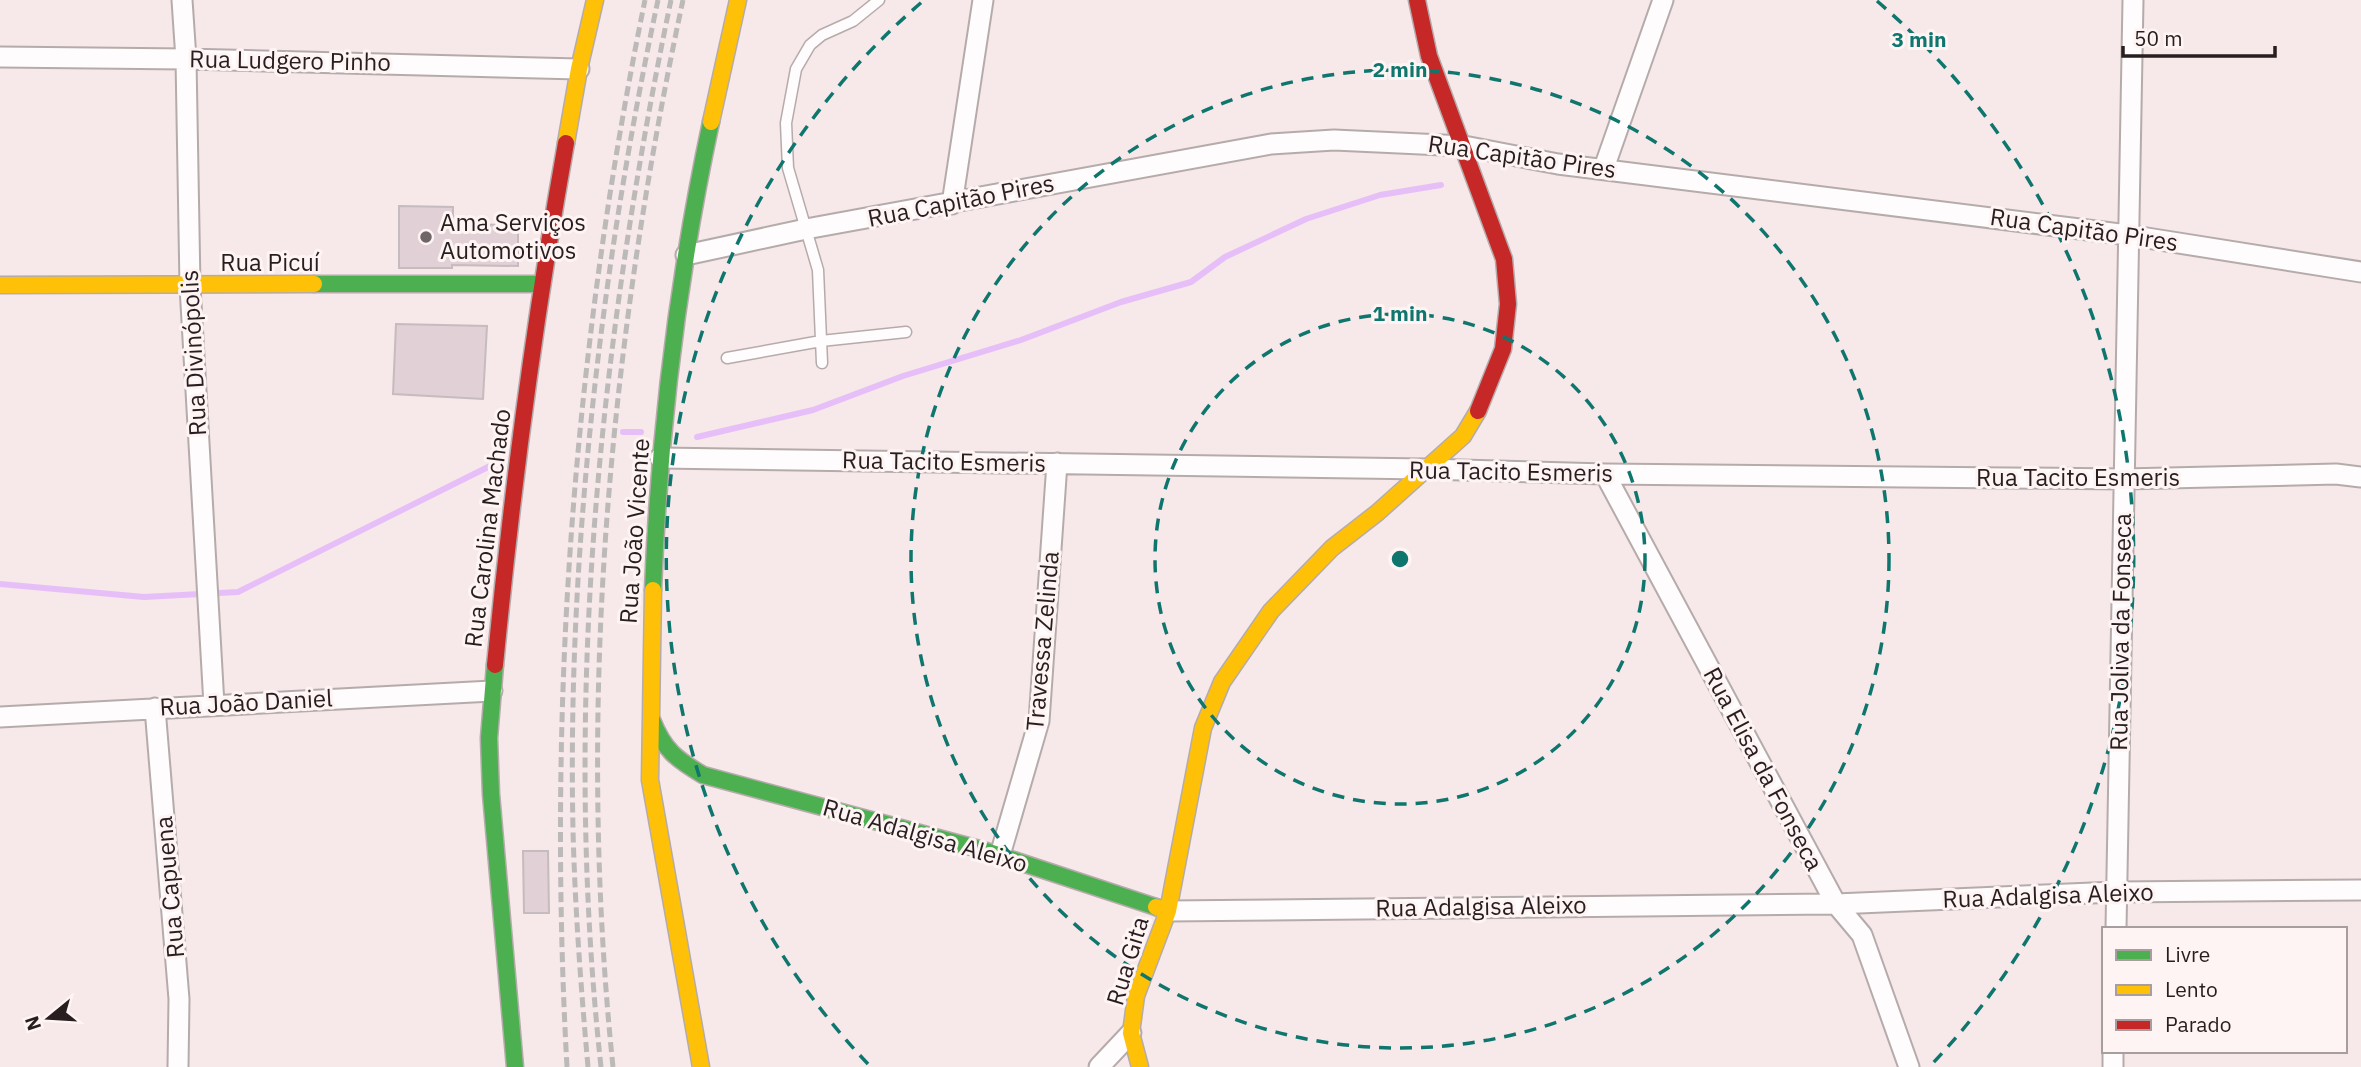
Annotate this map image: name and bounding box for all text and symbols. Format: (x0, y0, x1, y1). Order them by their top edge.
scale bar (2123, 14, 2275, 58)
text: 50 m (2134, 24, 2183, 52)
text: 3 min (1892, 25, 1946, 53)
street label: Rua Ludgero Pinho (189, 42, 391, 78)
text: 2 min (1373, 55, 1427, 83)
street label: Rua Capitão Pires (1426, 127, 1618, 185)
street label: Rua Capitão Pires (865, 166, 1057, 234)
street label: Rua Capitão Pires (1988, 200, 2180, 258)
place label: Ama Serviços Automotivos (440, 206, 586, 266)
marker: Ama Serviços Automotivos (418, 229, 434, 245)
street label: Rua Picuí (220, 246, 320, 278)
street label: Rua Divinópolis (173, 269, 213, 437)
text: 1 min (1373, 299, 1427, 327)
street label: Rua Carolina Machado (456, 407, 518, 649)
street label: Rua João Vicente (612, 437, 656, 625)
street label: Rua Tacito Esmeris (842, 443, 1046, 479)
street label: Rua Tacito Esmeris (1409, 453, 1613, 489)
street label: Rua Tacito Esmeris (1976, 461, 2180, 493)
street label: Rua Joliva da Fonseca (2102, 513, 2138, 751)
centre of rings (1388, 547, 1412, 571)
street label: Travessa Zelinda (1018, 550, 1066, 732)
street label: Rua Elisa da Fonseca (1697, 661, 1831, 876)
street label: Rua João Daniel (159, 681, 333, 723)
street label: Rua Adalgisa Aleixo (819, 791, 1031, 880)
street label: Rua Capuena (147, 815, 191, 959)
street label: Rua Adalgisa Aleixo (1942, 875, 2154, 915)
street label: Rua Adalgisa Aleixo (1375, 888, 1587, 924)
street label: Rua Gita (1098, 912, 1156, 1009)
legend (2102, 927, 2347, 1053)
text: Livre (2165, 940, 2210, 968)
text: Lento (2165, 975, 2218, 1003)
north arrow (14, 983, 84, 1053)
text: Parado (2165, 1010, 2232, 1038)
text: N (19, 1013, 46, 1034)

